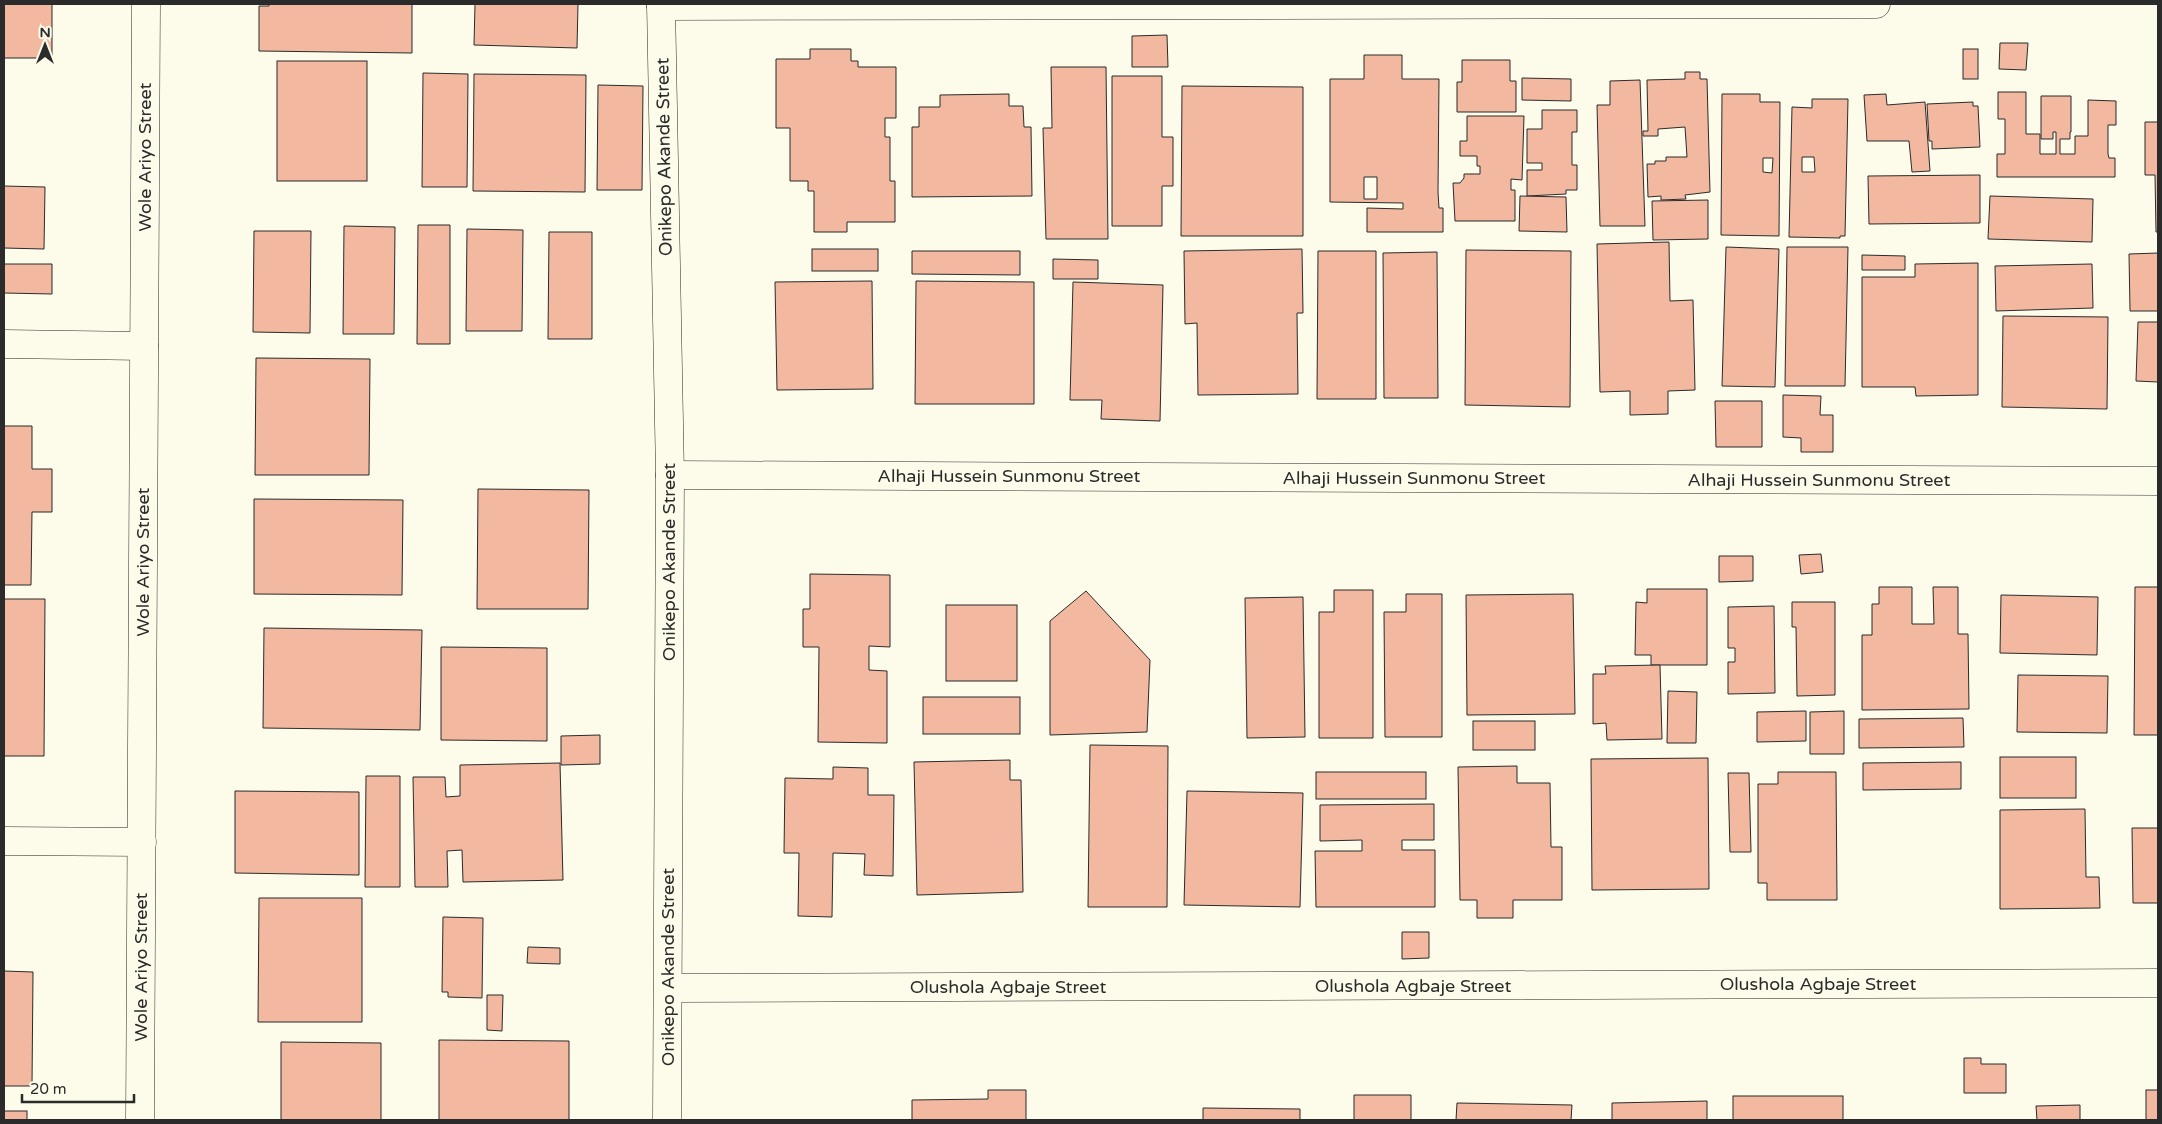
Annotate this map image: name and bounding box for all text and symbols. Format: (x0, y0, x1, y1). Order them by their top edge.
north arrow (20, 20, 70, 70)
text: N (39, 24, 51, 41)
street label: Onikepo Akande Street (651, 57, 677, 256)
street label: Wole Ariyo Street (134, 82, 156, 232)
street label: Onikepo Akande Street (658, 463, 680, 661)
street label: Alhaji Hussein Sunmonu Street (878, 465, 1141, 487)
street label: Alhaji Hussein Sunmonu Street (1283, 467, 1546, 489)
street label: Alhaji Hussein Sunmonu Street (1688, 469, 1951, 491)
street label: Wole Ariyo Street (132, 487, 154, 637)
street label: Onikepo Akande Street (657, 868, 679, 1066)
street label: Wole Ariyo Street (130, 892, 152, 1042)
street label: Olushola Agbaje Street (1720, 973, 1916, 995)
street label: Olushola Agbaje Street (1315, 975, 1511, 997)
street label: Olushola Agbaje Street (910, 976, 1106, 998)
scale bar (22, 1072, 135, 1104)
text: 20 m (30, 1080, 67, 1098)

